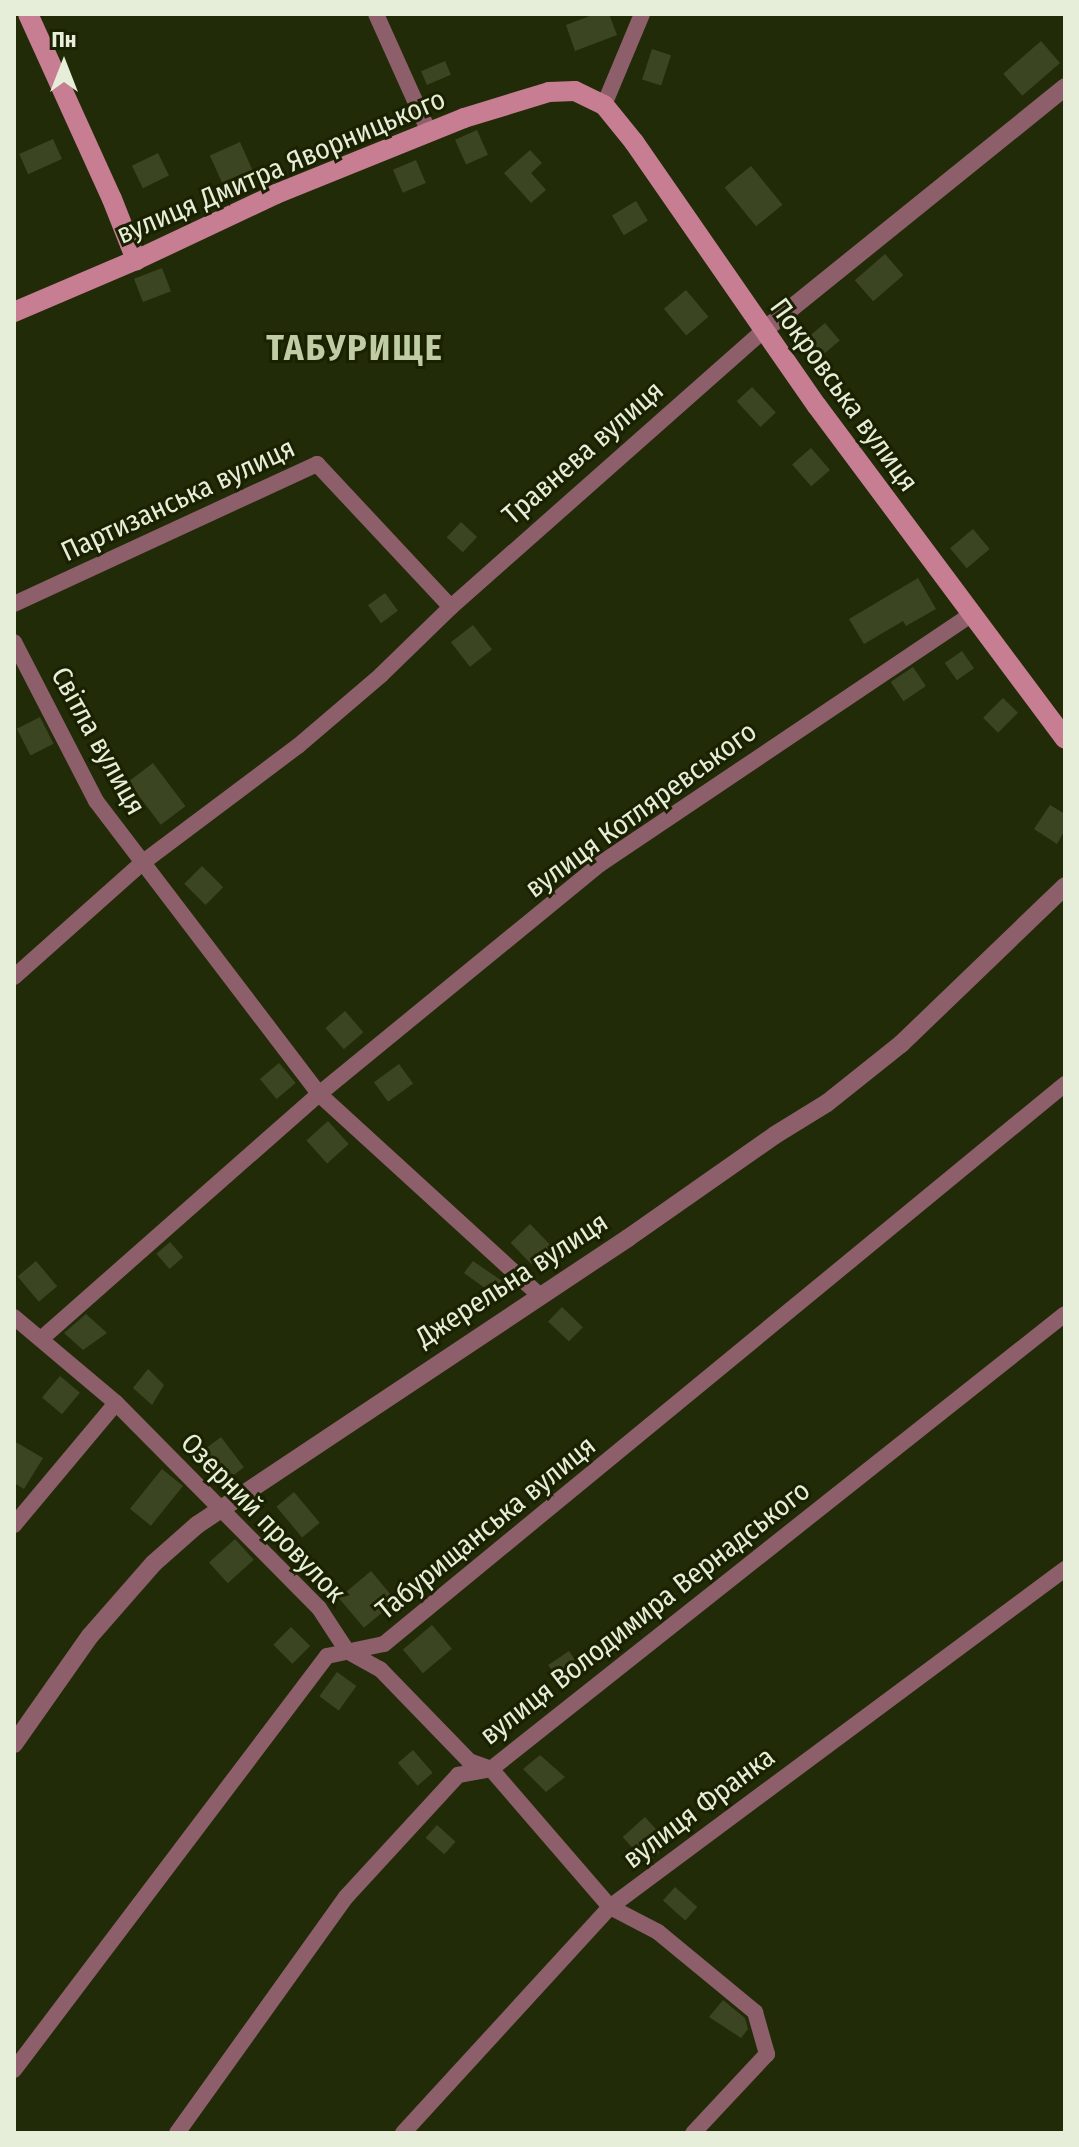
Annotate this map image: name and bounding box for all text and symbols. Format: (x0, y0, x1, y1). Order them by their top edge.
north arrow (24, 24, 104, 104)
text: Пн (52, 26, 76, 53)
street label: вулиця Дмитра Яворницького (112, 82, 450, 252)
street label: Покровська вулиця (763, 292, 925, 498)
district label: ТАБУРИЩЕ (266, 327, 444, 371)
street label: Травнева вулиця (496, 374, 670, 532)
street label: Партизанська вулиця (56, 431, 300, 569)
street label: Світла вулиця (44, 661, 152, 821)
street label: вулиця Котляревського (519, 715, 763, 905)
street label: Джерельна вулиця (410, 1205, 614, 1355)
street label: Озерний провулок (174, 1426, 352, 1610)
street label: Табурищанська вулиця (369, 1429, 603, 1627)
street label: вулиця Володимира Вернадського (473, 1474, 817, 1752)
street label: вулиця Франка (617, 1740, 781, 1876)

